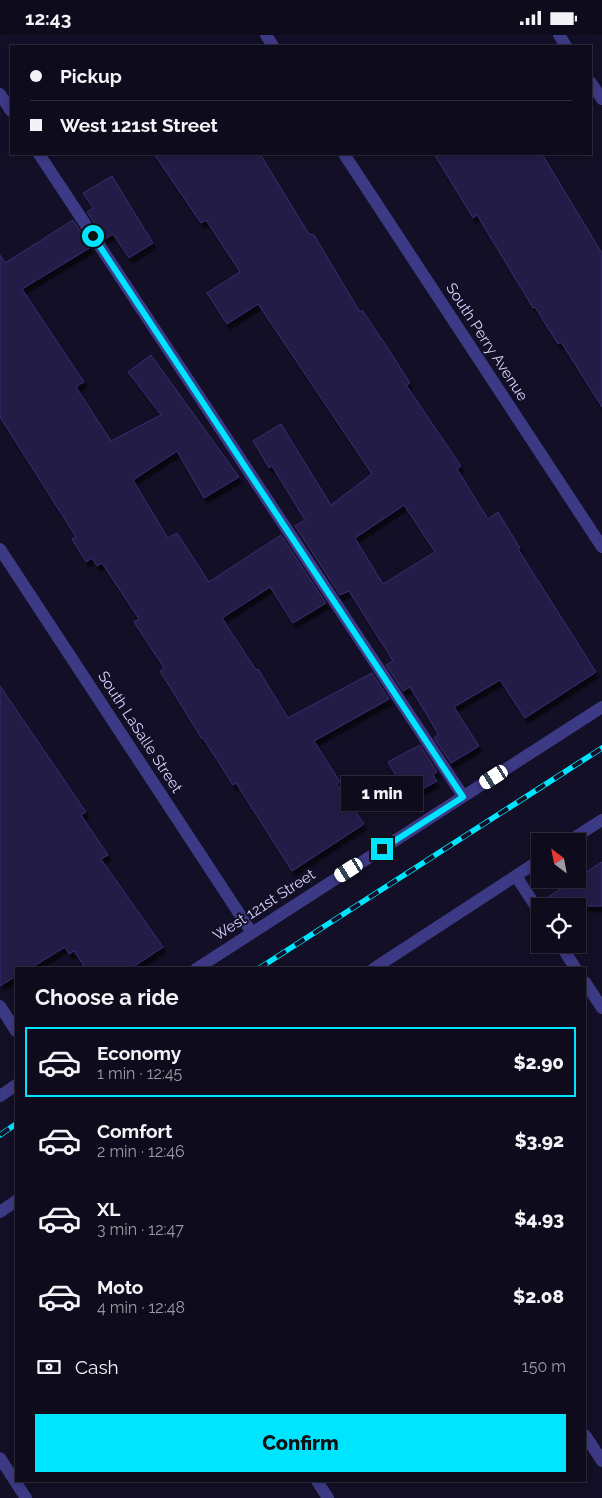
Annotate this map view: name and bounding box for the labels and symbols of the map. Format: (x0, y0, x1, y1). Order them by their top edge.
route start (82, 225, 104, 247)
street label: South Perry Avenue (442, 280, 532, 404)
street label: South LaSalle Street (94, 668, 186, 796)
car (477, 763, 510, 791)
callout: 1 min (341, 777, 423, 811)
north arrow (531, 833, 586, 887)
route end (371, 838, 393, 860)
car (332, 856, 365, 884)
street label: West 121st Street (210, 865, 318, 945)

